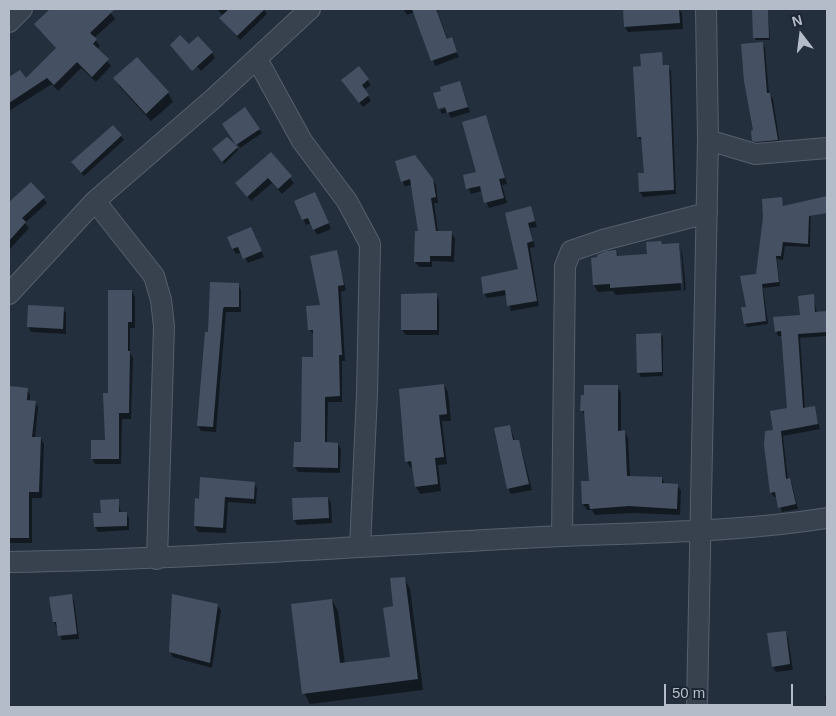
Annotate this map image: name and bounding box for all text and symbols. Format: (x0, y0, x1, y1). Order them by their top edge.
north arrow (776, 10, 826, 60)
text: N (790, 11, 804, 30)
scale bar (666, 674, 795, 706)
text: 50 m (672, 684, 705, 701)

